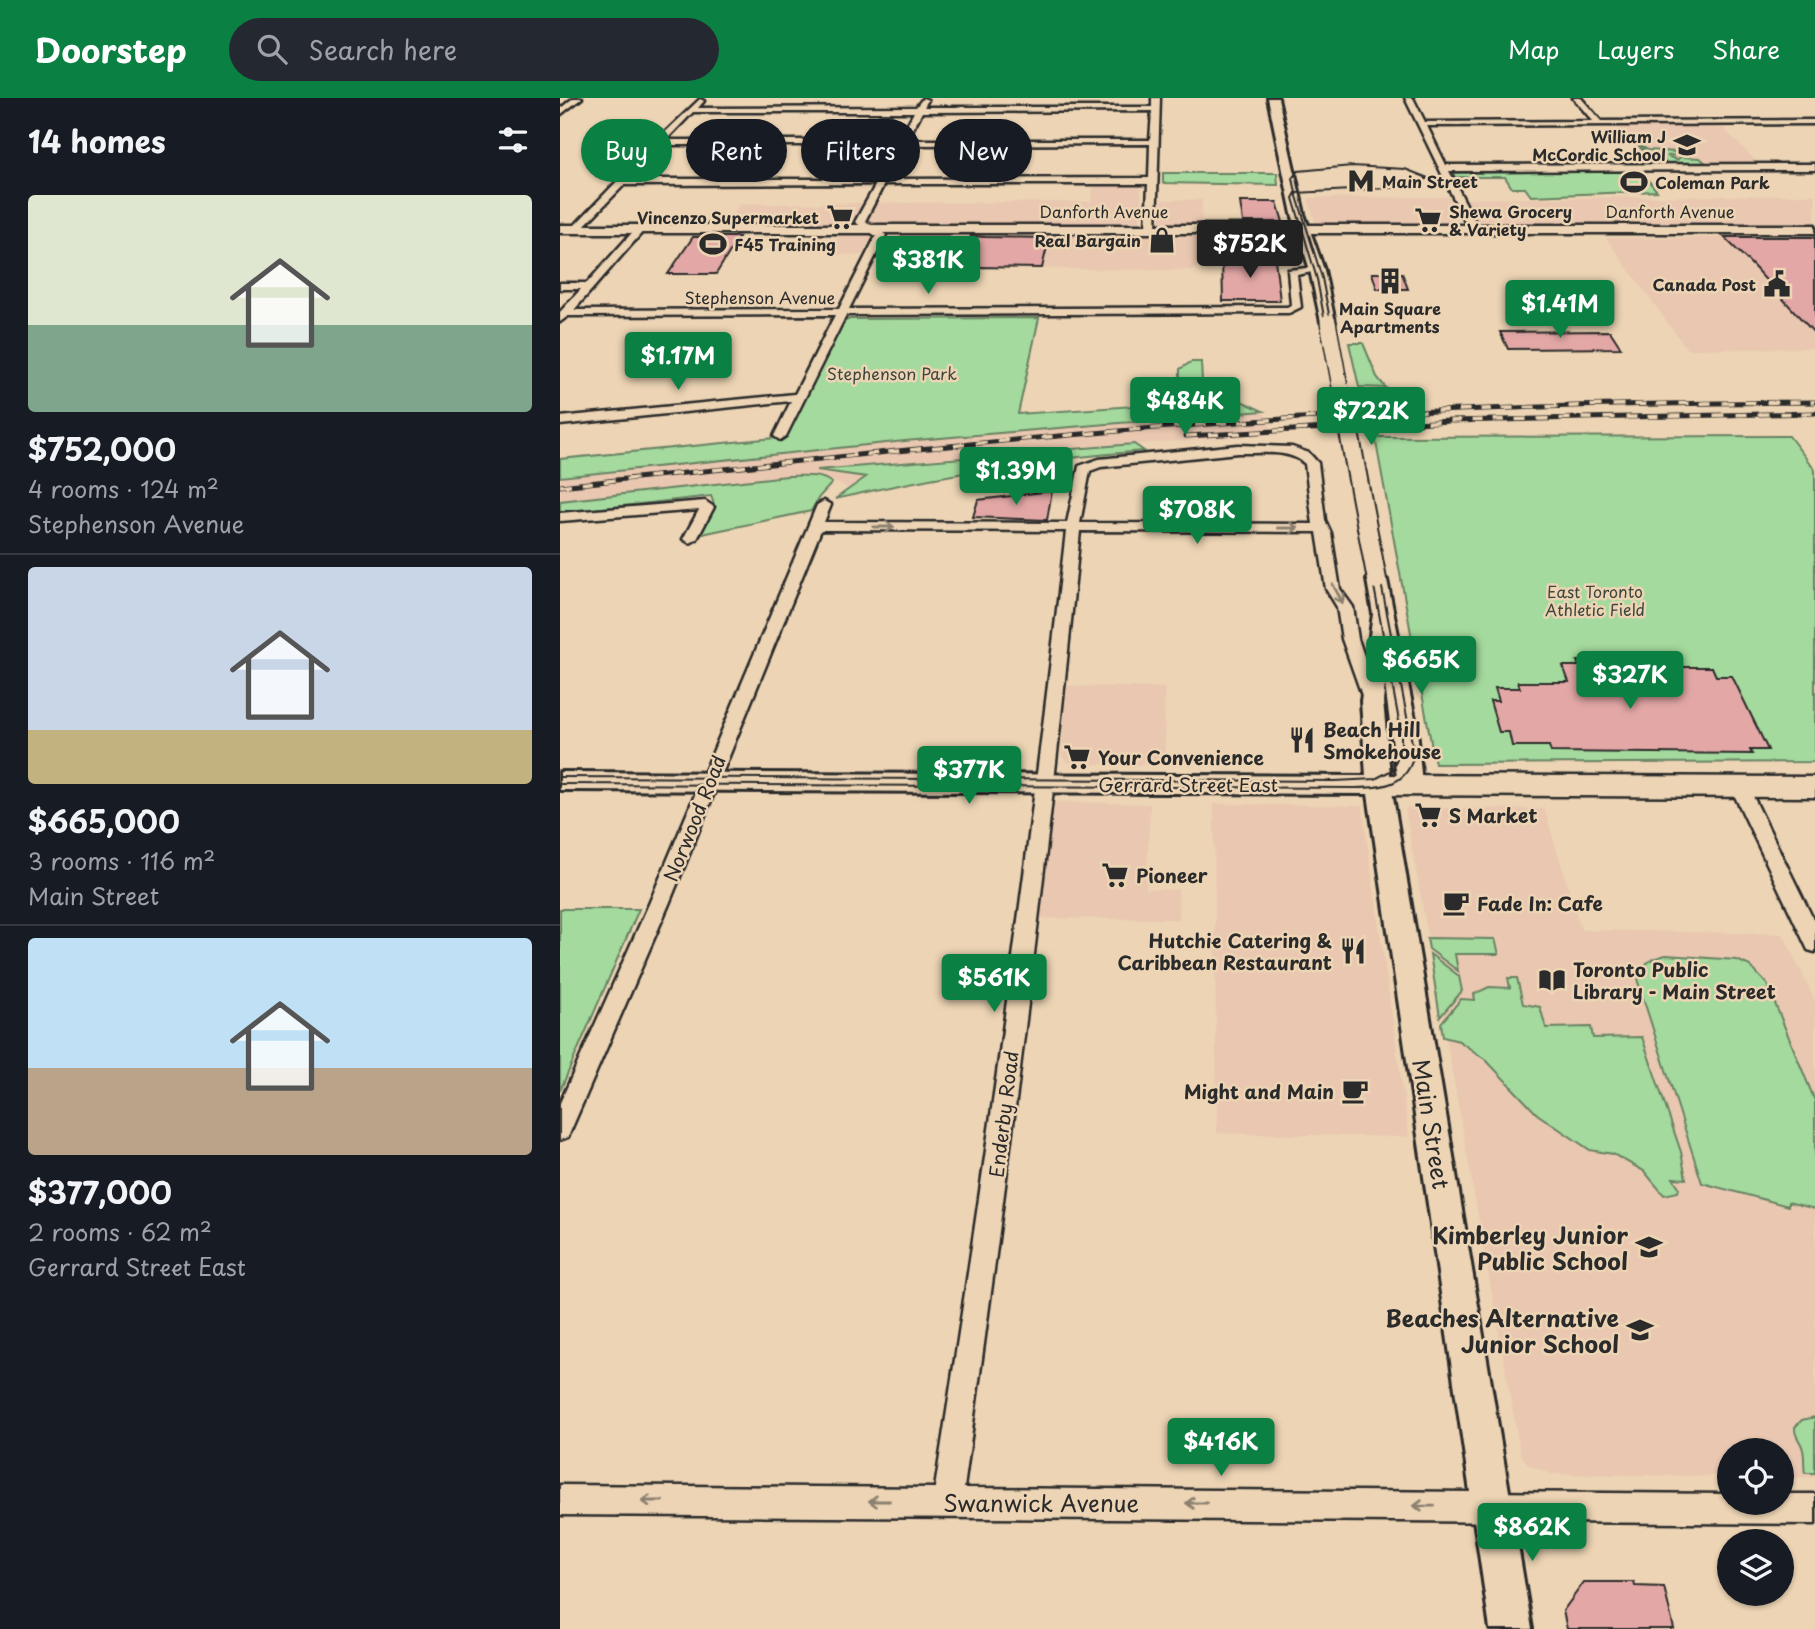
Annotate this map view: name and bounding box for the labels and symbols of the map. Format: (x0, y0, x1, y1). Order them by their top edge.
place label: William J McCordic School (1532, 124, 1666, 166)
school or university icon: William J McCordic School (1672, 130, 1702, 160)
metro station icon: Main Street (1346, 166, 1376, 196)
sports icon: Coleman Park (1619, 167, 1649, 197)
place label: Main Street (1382, 169, 1478, 193)
place label: Coleman Park (1655, 170, 1770, 194)
street label: Danforth Avenue (1039, 199, 1169, 223)
place label: Shewa Grocery & Variety (1449, 199, 1572, 241)
street label: Danforth Avenue (1605, 199, 1735, 223)
supermarket icon: Vincenzo Supermarket (825, 202, 855, 232)
place label: Vincenzo Supermarket (637, 205, 819, 229)
supermarket icon: Shewa Grocery & Variety (1413, 205, 1443, 235)
pin: $752K (1201, 220, 1299, 280)
shop icon: Real Bargain (1147, 225, 1177, 255)
place label: Real Bargain (1035, 228, 1141, 252)
sports icon: F45 Training (698, 229, 728, 259)
place label: F45 Training (734, 232, 836, 256)
pin: $381K (879, 236, 977, 296)
building icon: Main Square Apartments (1375, 266, 1405, 296)
public building icon: Canada Post (1762, 269, 1792, 299)
place label: Canada Post (1652, 272, 1756, 296)
pin: $1.41M (1503, 280, 1617, 340)
street label: Stephenson Avenue (685, 285, 836, 309)
place label: Main Square Apartments (1339, 296, 1441, 338)
pin: $1.17M (621, 332, 735, 392)
park label: Stephenson Park (827, 361, 957, 385)
pin: $484K (1136, 378, 1234, 437)
pin: $722K (1322, 388, 1420, 447)
pin: $1.39M (959, 448, 1073, 507)
pin: $708K (1148, 486, 1246, 546)
one-way arrow (872, 520, 895, 534)
one-way arrow (1277, 521, 1300, 535)
park label: East Toronto Athletic Field (1545, 579, 1645, 621)
one-way arrow (1332, 583, 1346, 604)
pin: $665K (1372, 636, 1470, 696)
pin: $327K (1581, 652, 1679, 711)
place label: Beach Hill Smokehouse (1323, 715, 1441, 765)
restaurant icon: Beach Hill Smokehouse (1287, 725, 1317, 755)
supermarket icon: Your Convenience (1062, 742, 1092, 772)
place label: Your Convenience (1098, 743, 1264, 771)
pin: $377K (920, 746, 1018, 806)
street label: Norwood Road (656, 751, 732, 885)
street label: Gerrard Street East (1098, 770, 1278, 798)
supermarket icon: S Market (1413, 800, 1443, 830)
place label: S Market (1449, 801, 1538, 829)
supermarket icon: Pioneer (1100, 860, 1130, 890)
place label: Pioneer (1136, 861, 1208, 889)
cafe icon: Fade In: Cafe (1441, 888, 1471, 918)
place label: Fade In: Cafe (1477, 889, 1603, 917)
place label: Hutchie Catering & Caribbean Restaurant (1117, 926, 1332, 976)
restaurant icon: Hutchie Catering & Caribbean Restaurant (1338, 936, 1368, 966)
pin: $561K (945, 954, 1043, 1014)
place label: Toronto Public Library - Main Street (1573, 955, 1776, 1005)
library icon: Toronto Public Library - Main Street (1537, 965, 1567, 995)
street label: Enderby Road (981, 1049, 1025, 1179)
street label: Main Street (1404, 1056, 1460, 1192)
cafe icon: Might and Main (1340, 1076, 1370, 1106)
place label: Might and Main (1184, 1077, 1334, 1105)
place label: Kimberley Junior Public School (1432, 1217, 1628, 1278)
school or university icon: Kimberley Junior Public School (1634, 1232, 1664, 1262)
place label: Beaches Alternative Junior School (1385, 1300, 1620, 1361)
school or university icon: Beaches Alternative Junior School (1625, 1315, 1655, 1345)
pin: $416K (1172, 1418, 1270, 1478)
street label: Swanwick Avenue (943, 1485, 1139, 1520)
one-way arrow (641, 1494, 664, 1507)
one-way arrow (868, 1494, 891, 1508)
one-way arrow (1185, 1496, 1208, 1510)
one-way arrow (1412, 1499, 1435, 1512)
pin: $862K (1483, 1504, 1581, 1563)

